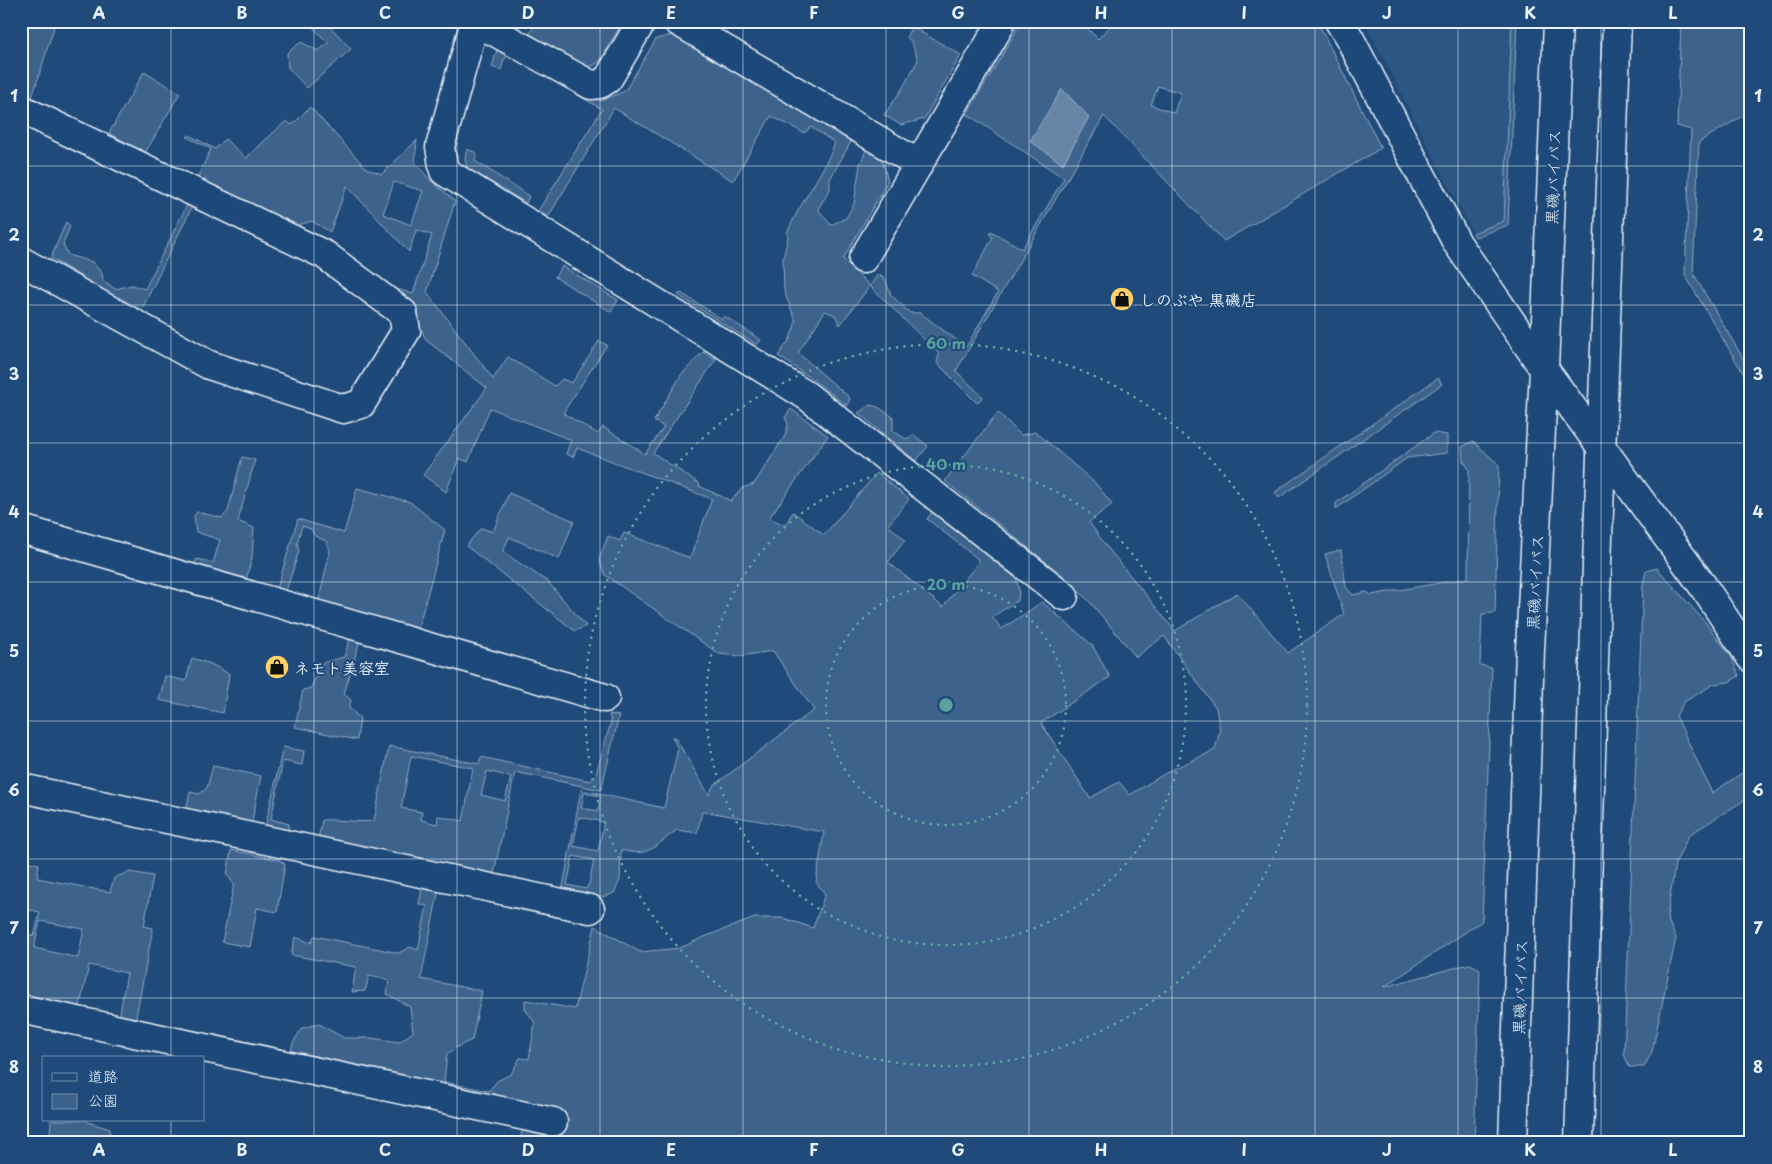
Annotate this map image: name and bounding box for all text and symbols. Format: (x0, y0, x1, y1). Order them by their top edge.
text: A (93, 0, 106, 24)
text: B (237, 0, 248, 24)
text: C (379, 0, 391, 24)
text: D (522, 0, 534, 24)
text: E (666, 0, 676, 24)
text: F (809, 0, 819, 24)
text: G (951, 0, 965, 24)
text: H (1095, 0, 1107, 24)
text: I (1241, 0, 1247, 24)
text: J (1382, 0, 1392, 24)
text: K (1524, 0, 1536, 24)
text: L (1668, 0, 1678, 24)
text: 1 (10, 83, 18, 107)
text: 1 (1754, 83, 1762, 107)
street label: 黒磯バイパス (1538, 129, 1566, 225)
text: 2 (8, 222, 20, 246)
text: 2 (1752, 222, 1764, 246)
shop icon: しのぶや 黒磯店 (1109, 286, 1135, 312)
place label: しのぶや 黒磯店 (1140, 287, 1257, 311)
text: 60 m (926, 331, 966, 354)
text: 3 (9, 361, 19, 385)
text: 3 (1753, 361, 1763, 385)
text: 40 m (926, 452, 966, 475)
text: 4 (9, 499, 20, 523)
text: 4 (1753, 499, 1764, 523)
street label: 黒磯バイパス (1520, 534, 1548, 630)
text: 20 m (927, 572, 965, 595)
text: 5 (9, 638, 19, 662)
text: 5 (1753, 638, 1763, 662)
shop icon: ネモト美容室 (264, 654, 290, 680)
place label: ネモト美容室 (294, 655, 390, 679)
centre of rings (937, 696, 955, 714)
text: 6 (8, 777, 20, 801)
text: 6 (1752, 777, 1764, 801)
text: 7 (9, 915, 19, 939)
text: 7 (1753, 915, 1763, 939)
street label: 黒磯バイパス (1505, 939, 1533, 1035)
text: 8 (9, 1054, 19, 1078)
text: 8 (1753, 1054, 1763, 1078)
legend (42, 1056, 205, 1122)
text: 道路 (88, 1064, 118, 1087)
text: 公園 (88, 1088, 118, 1111)
text: A (93, 1137, 106, 1161)
text: B (237, 1137, 248, 1161)
text: C (379, 1137, 391, 1161)
text: D (522, 1137, 534, 1161)
text: E (666, 1137, 676, 1161)
text: F (809, 1137, 819, 1161)
text: G (951, 1137, 965, 1161)
text: H (1095, 1137, 1107, 1161)
text: I (1241, 1137, 1247, 1161)
text: J (1382, 1137, 1392, 1161)
text: K (1524, 1137, 1536, 1161)
text: L (1668, 1137, 1678, 1161)

